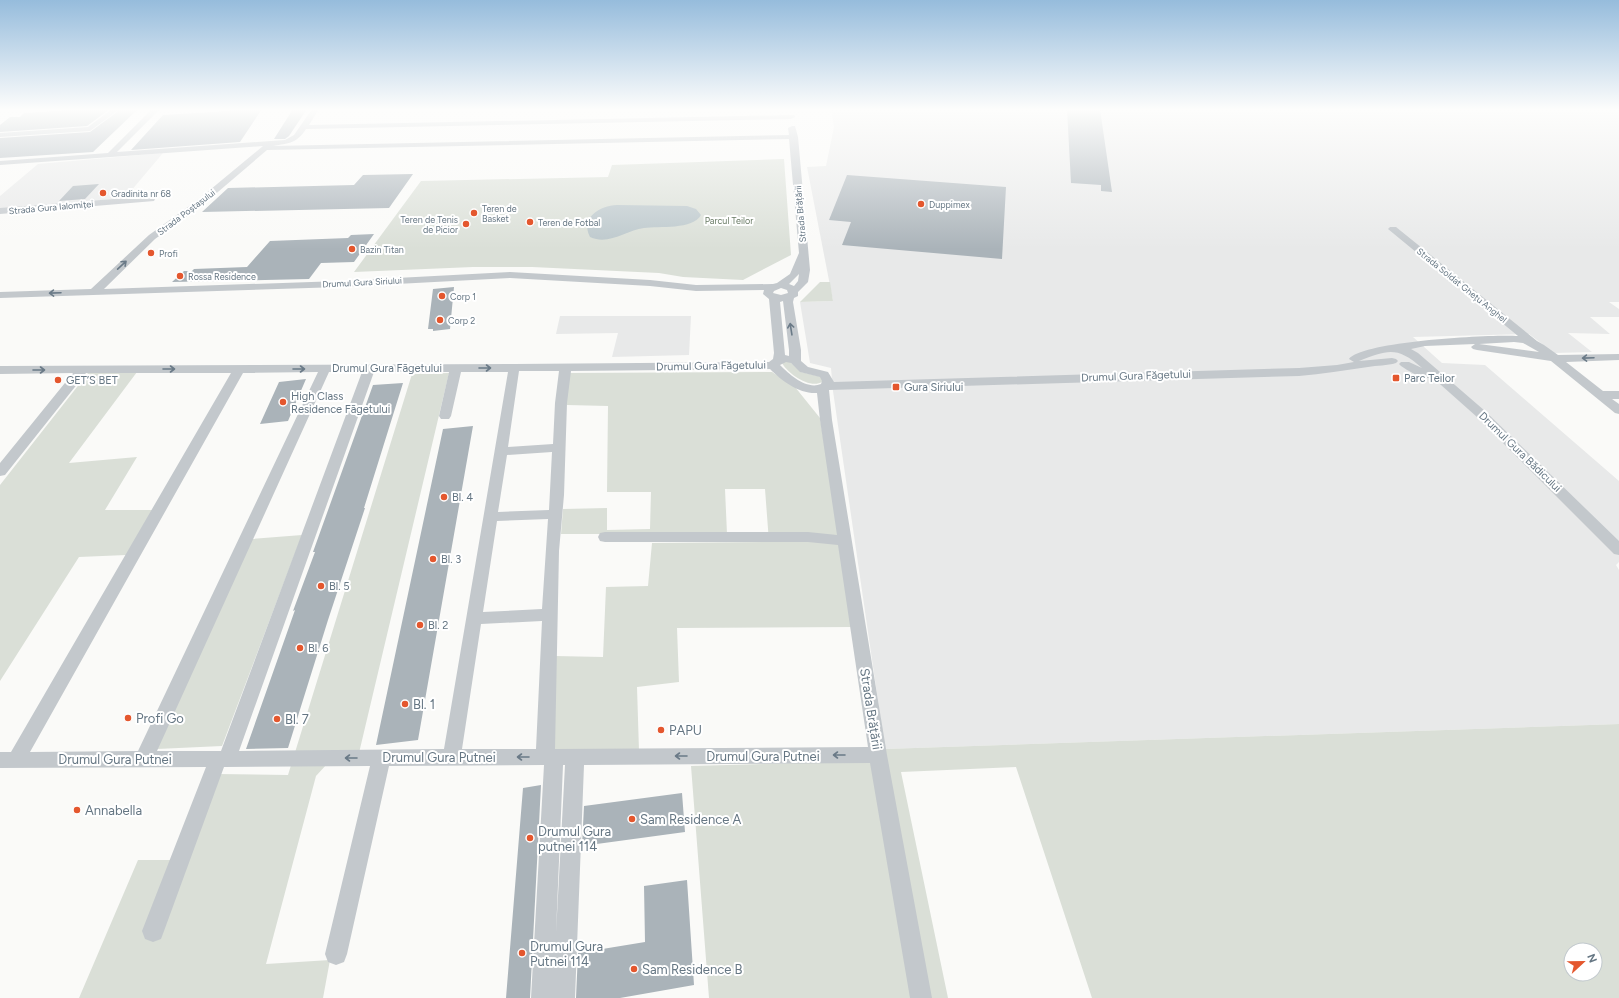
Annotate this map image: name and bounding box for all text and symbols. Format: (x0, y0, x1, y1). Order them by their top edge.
street label: Strada Brățării (792, 185, 808, 243)
street label: Strada Poștașului (155, 187, 217, 237)
marker: Gradinita nr 68 (98, 188, 108, 198)
place label: Gradinita nr 68 (111, 188, 172, 199)
street label: Strada Gura Ialomiței (8, 198, 94, 216)
marker: Duppimex (916, 199, 926, 209)
place label: Duppimex (929, 199, 970, 210)
place label: Teren de Basket (482, 203, 517, 224)
marker: Teren de Basket (469, 208, 479, 218)
place label: Teren de Tenis de Picior (400, 214, 458, 235)
park label: Parcul Teilor (705, 215, 753, 226)
marker: Teren de Fotbal (525, 217, 535, 227)
place label: Teren de Fotbal (538, 217, 600, 228)
marker: Teren de Tenis de Picior (461, 219, 471, 229)
marker: Bazin Titan (347, 244, 357, 254)
place label: Bazin Titan (360, 244, 404, 255)
street label: Strada Soldat Ghețu Anghel (1415, 245, 1509, 325)
marker: Profi (146, 248, 156, 258)
place label: Profi (159, 248, 178, 259)
one-way arrow (117, 260, 127, 270)
marker: Rossa Residence (175, 271, 185, 281)
place label: Rossa Residence (188, 271, 256, 282)
street label: Drumul Gura Siriului (322, 274, 402, 290)
one-way arrow (49, 289, 62, 297)
marker: Corp 1 (437, 291, 447, 301)
place label: Corp 1 (450, 291, 476, 302)
marker: Corp 2 (435, 315, 445, 325)
place label: Corp 2 (448, 315, 475, 326)
one-way arrow (787, 323, 795, 336)
one-way arrow (1582, 355, 1595, 362)
street label: Drumul Gura Făgetului (656, 359, 766, 373)
street label: Drumul Gura Făgetului (332, 362, 442, 375)
one-way arrow (478, 364, 491, 372)
one-way arrow (162, 365, 175, 373)
one-way arrow (292, 365, 305, 373)
one-way arrow (32, 366, 45, 374)
street label: Drumul Gura Făgetului (1081, 368, 1191, 384)
place label: Parc Teilor (1404, 372, 1455, 385)
marker: Parc Teilor (1391, 373, 1401, 383)
place label: GET’S BET (66, 374, 118, 387)
marker: GET’S BET (53, 375, 63, 385)
place label: Gura Siriului (904, 381, 963, 394)
marker: Gura Siriului (891, 382, 901, 392)
place label: High Class Residence Făgetului (291, 390, 390, 416)
marker: High Class Residence Făgetului (278, 397, 288, 407)
street label: Drumul Gura Bădicului (1476, 409, 1564, 495)
place label: Bl. 4 (452, 491, 473, 504)
marker: Bl. 4 (439, 492, 449, 502)
place label: Bl. 3 (441, 553, 461, 566)
marker: Bl. 3 (428, 554, 438, 564)
place label: Bl. 5 (329, 580, 349, 593)
marker: Bl. 5 (316, 581, 326, 591)
place label: Bl. 2 (428, 619, 448, 632)
marker: Bl. 2 (415, 620, 425, 630)
place label: Bl. 6 (308, 642, 328, 655)
marker: Bl. 6 (295, 643, 305, 653)
street label: Strada Brățării (857, 667, 885, 751)
place label: Bl. 1 (413, 697, 435, 712)
marker: Bl. 1 (400, 699, 410, 709)
place label: Profi Go (136, 711, 184, 726)
place label: Bl. 7 (285, 712, 309, 727)
marker: Profi Go (123, 713, 133, 723)
marker: Bl. 7 (272, 714, 282, 724)
place label: PAPU (669, 723, 702, 738)
marker: PAPU (656, 725, 666, 735)
street label: Drumul Gura Putnei (706, 749, 820, 764)
street label: Drumul Gura Putnei (382, 750, 496, 765)
one-way arrow (833, 751, 846, 759)
street label: Drumul Gura Putnei (58, 752, 172, 767)
one-way arrow (675, 752, 688, 760)
one-way arrow (517, 753, 530, 761)
one-way arrow (345, 754, 358, 762)
place label: Annabella (85, 803, 142, 818)
marker: Annabella (72, 805, 82, 815)
place label: Sam Residence A (640, 812, 742, 827)
marker: Sam Residence A (627, 814, 637, 824)
place label: Drumul Gura putnei 114 (538, 824, 611, 854)
marker: Drumul Gura putnei 114 (525, 833, 535, 843)
place label: Drumul Gura Putnei 114 (530, 939, 603, 969)
north arrow (1563, 942, 1603, 982)
marker: Drumul Gura Putnei 114 (517, 948, 527, 958)
text: N (1584, 952, 1599, 965)
place label: Sam Residence B (642, 962, 743, 977)
marker: Sam Residence B (629, 964, 639, 974)

